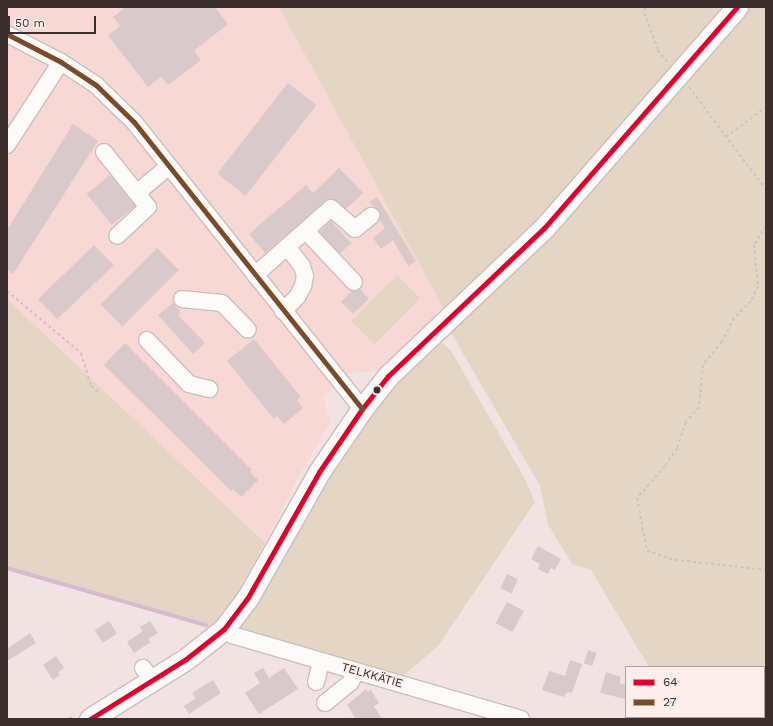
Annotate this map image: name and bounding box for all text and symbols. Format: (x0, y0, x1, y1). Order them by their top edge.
scale bar (10, 8, 98, 34)
text: 50 m (15, 16, 45, 30)
unlabelled marker (372, 385, 382, 395)
street label: TELKKÄTIE (340, 660, 404, 692)
legend (625, 666, 765, 718)
text: 64 (663, 675, 678, 689)
text: 27 (663, 695, 677, 709)

